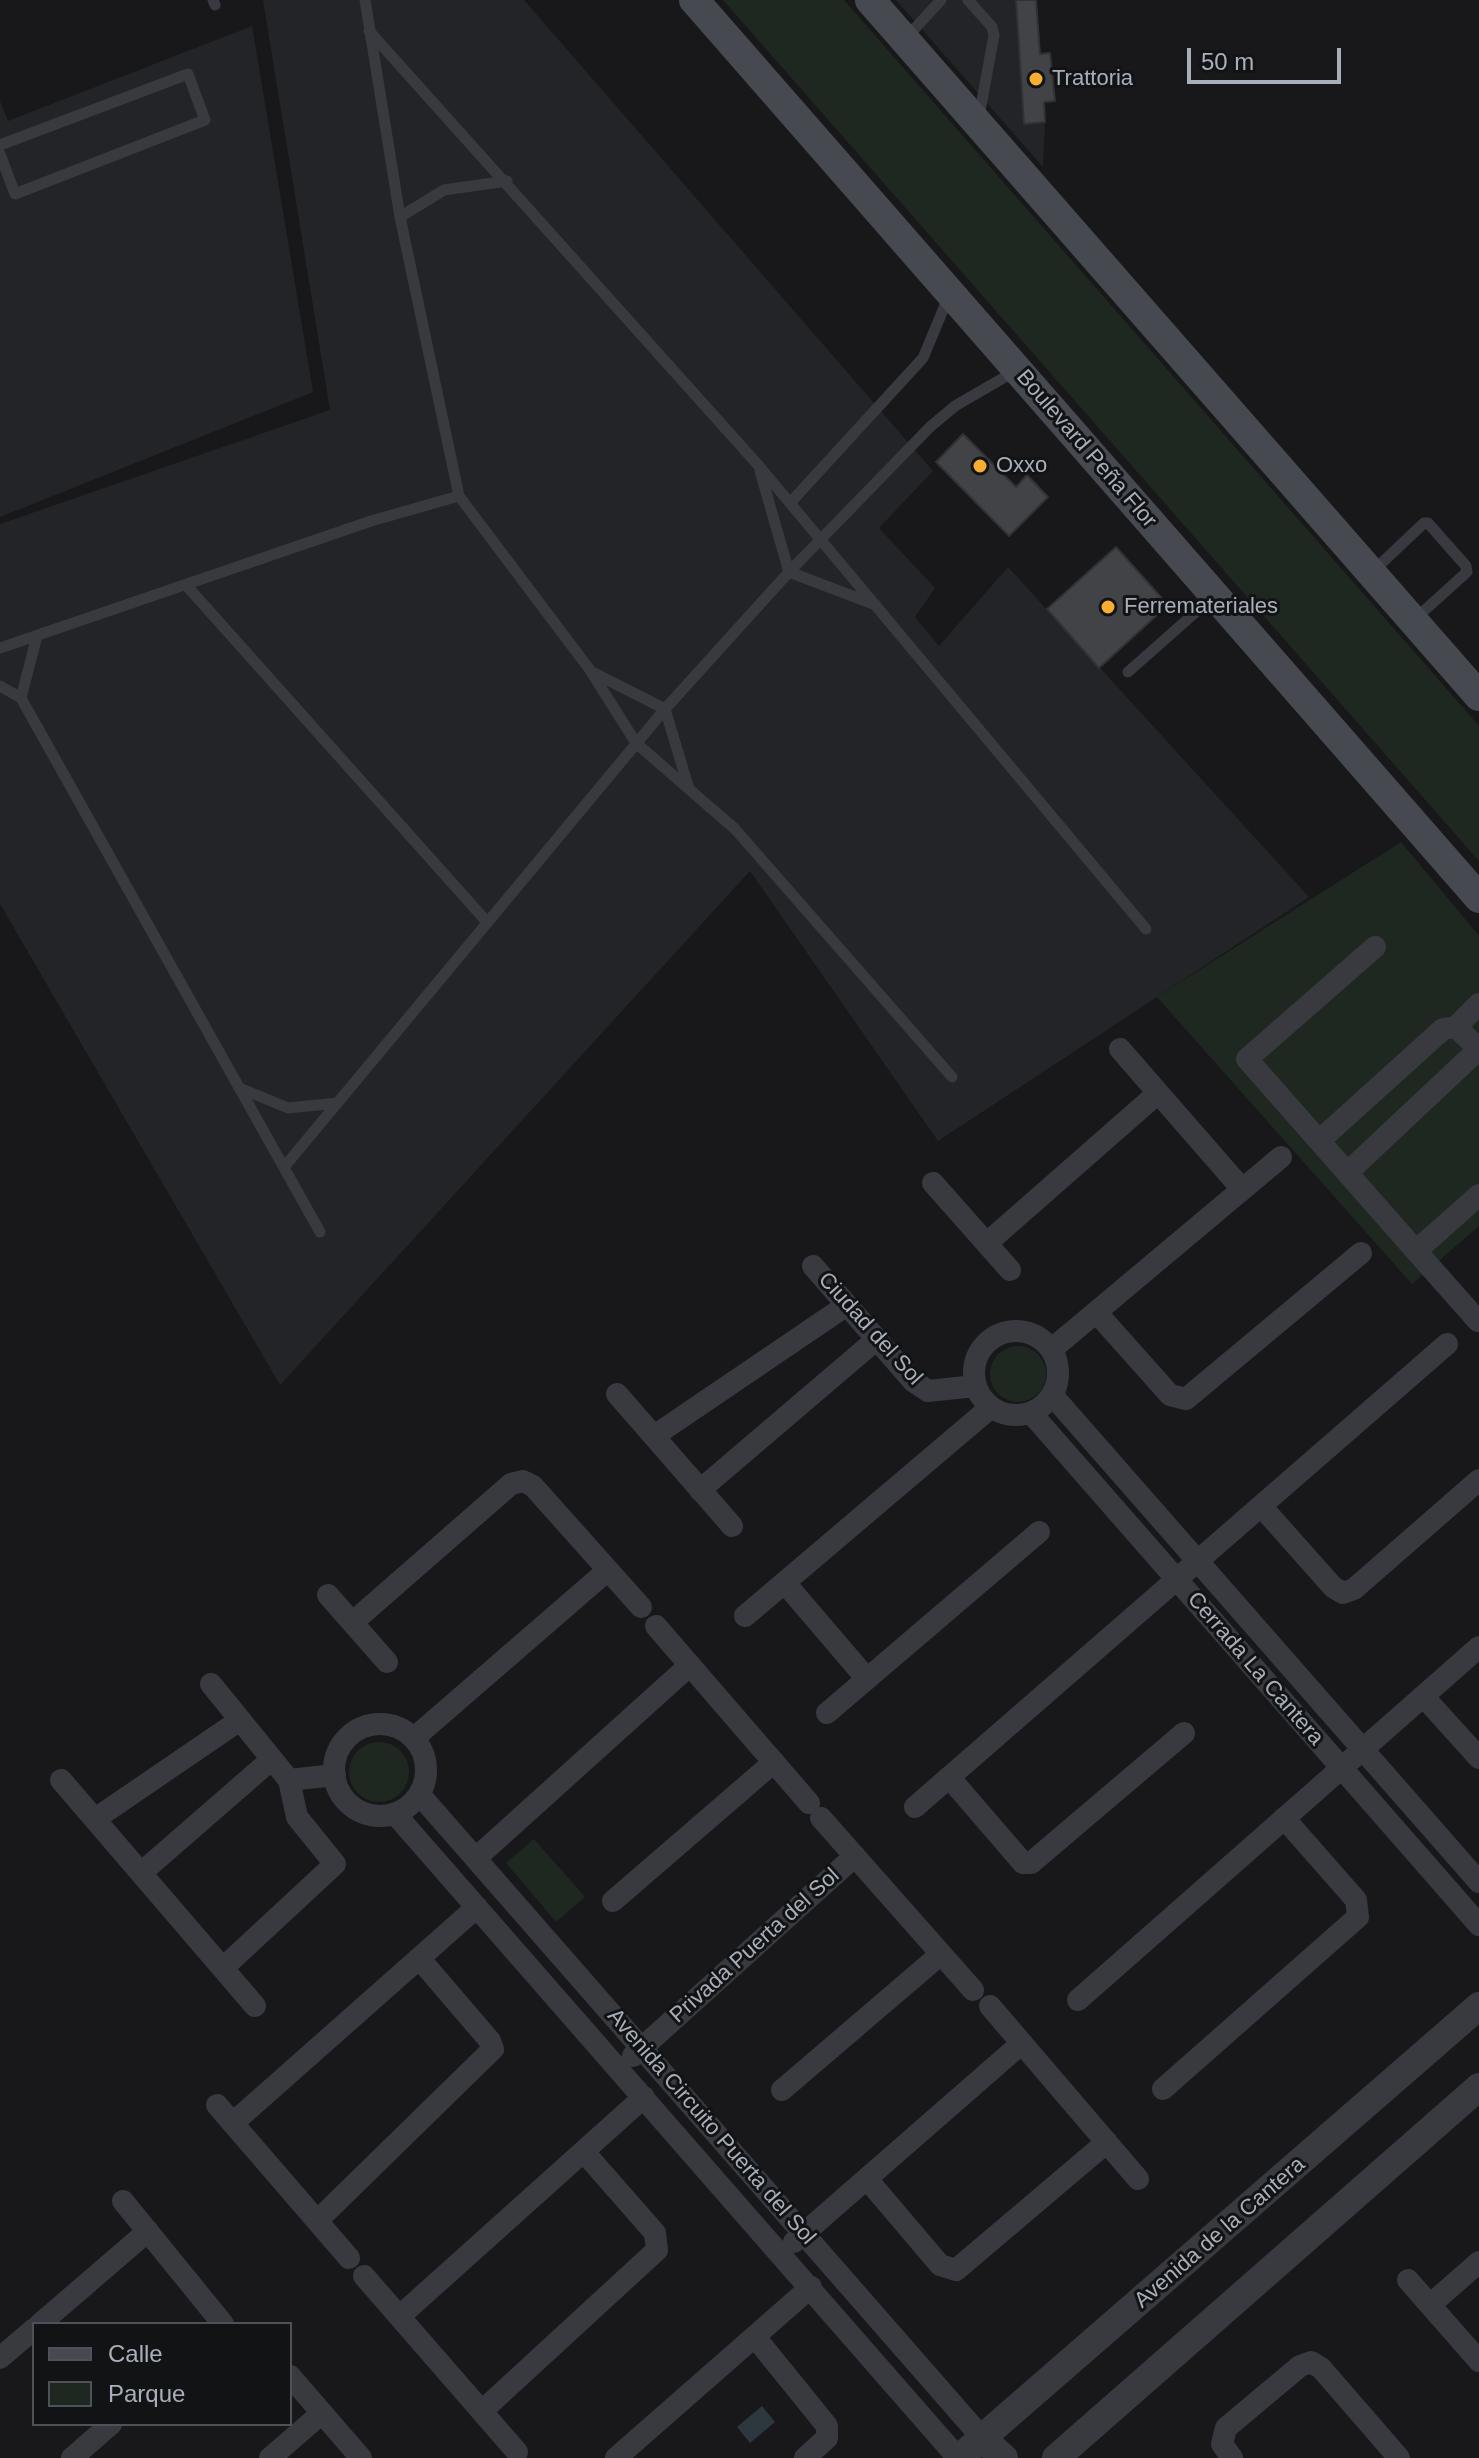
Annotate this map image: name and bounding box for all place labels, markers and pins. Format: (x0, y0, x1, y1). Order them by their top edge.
place label: Trattoria (1052, 66, 1133, 92)
marker: Trattoria (1027, 70, 1045, 88)
place label: Oxxo (996, 453, 1047, 479)
marker: Oxxo (971, 457, 989, 475)
place label: Ferremateriales (1124, 594, 1278, 620)
marker: Ferremateriales (1099, 598, 1117, 616)

